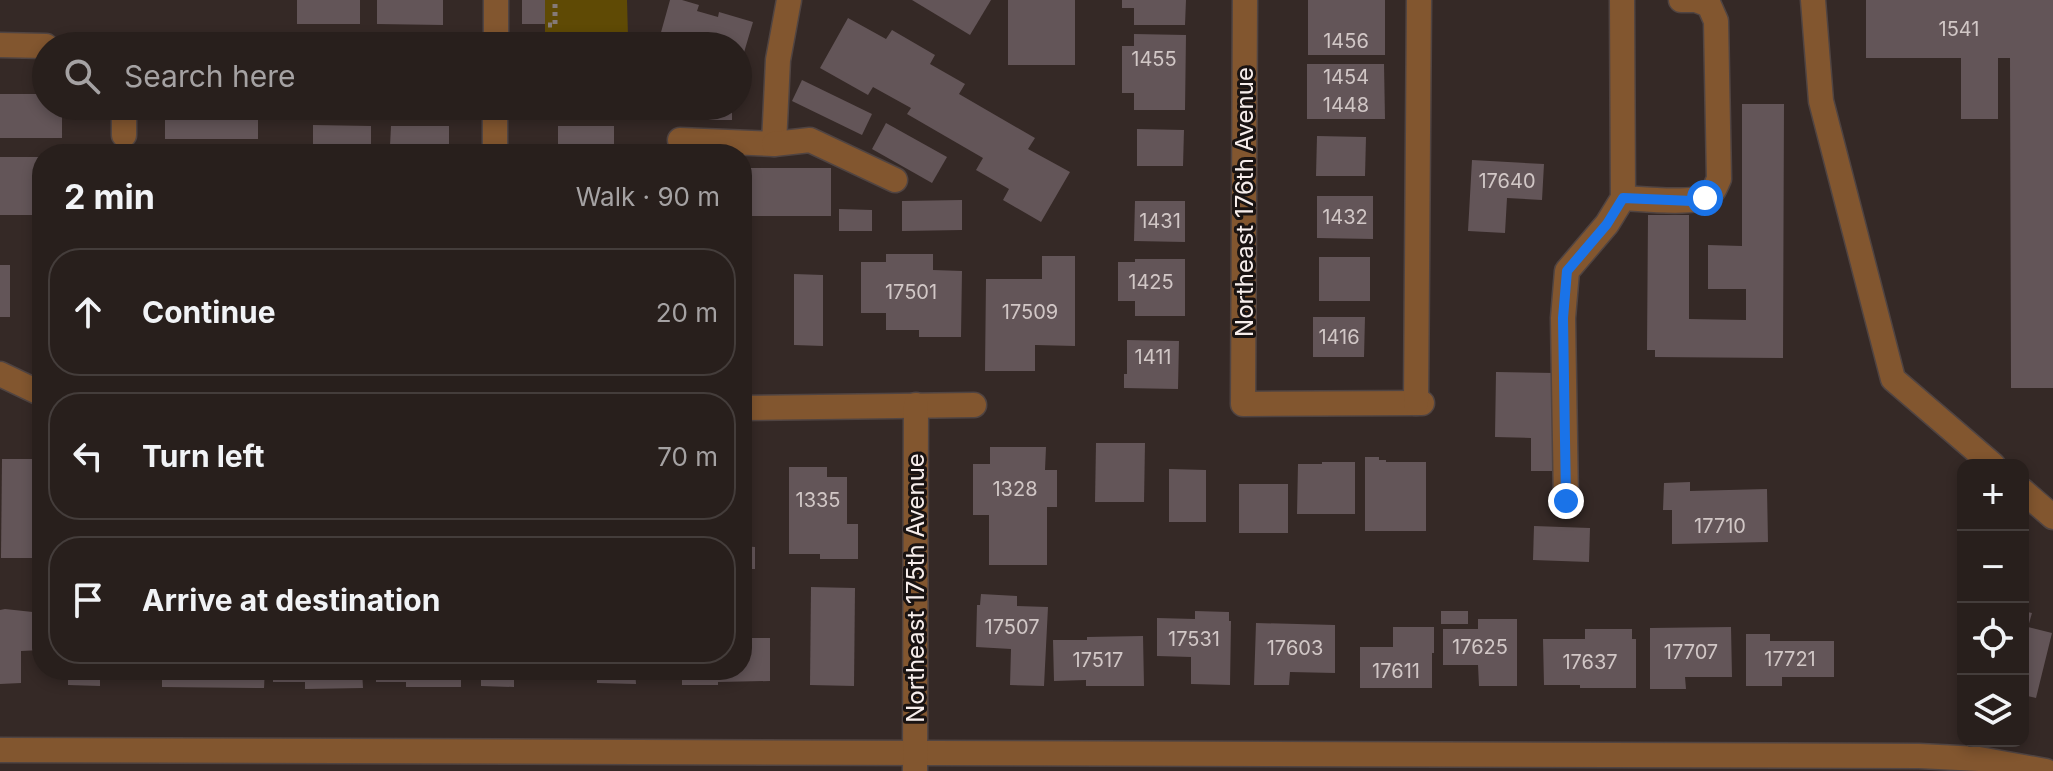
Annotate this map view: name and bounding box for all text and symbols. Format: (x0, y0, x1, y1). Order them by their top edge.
house number: 1541 (1939, 17, 1979, 41)
house number: 1456 (1323, 29, 1369, 53)
search box (32, 32, 752, 120)
house number: 1455 (1131, 47, 1177, 71)
icon: search (60, 54, 104, 98)
text: Search here (124, 58, 296, 94)
house number: 1454 (1323, 65, 1369, 89)
street label: Northeast 176th Avenue (1230, 67, 1259, 337)
house number: 1448 (1323, 93, 1369, 117)
house number: 17640 (1478, 169, 1536, 193)
text: 2 min (64, 176, 155, 217)
route start (1687, 180, 1723, 216)
text: Walk · 90 m (576, 181, 720, 212)
house number: 1432 (1322, 205, 1368, 229)
house number: 1431 (1139, 209, 1181, 233)
house number: 1425 (1128, 270, 1174, 294)
house number: 17501 (885, 280, 937, 304)
icon: ahead (66, 290, 110, 334)
text: Continue (142, 294, 276, 330)
text: 20 m (656, 297, 718, 328)
house number: 17509 (1002, 300, 1058, 324)
house number: 1416 (1318, 325, 1360, 349)
house number: 1411 (1135, 345, 1171, 369)
icon: left (66, 434, 110, 478)
text: Turn left (142, 438, 264, 474)
text: 70 m (657, 441, 718, 472)
street label: Northeast 175th Avenue (901, 453, 930, 723)
map controls (1957, 459, 2029, 747)
button: + (1957, 459, 2029, 531)
house number: 1328 (992, 477, 1038, 501)
route end (1548, 483, 1584, 519)
house number: 1335 (796, 488, 841, 512)
house number: 17710 (1694, 514, 1746, 538)
button: − (1957, 531, 2029, 603)
icon: arrive (66, 578, 110, 622)
text: Arrive at destination (142, 582, 440, 618)
button: locate (1957, 603, 2029, 675)
house number: 17507 (985, 615, 1039, 639)
house number: 17531 (1168, 627, 1220, 651)
house number: 17625 (1452, 635, 1508, 659)
house number: 17603 (1267, 636, 1323, 660)
house number: 17707 (1664, 640, 1718, 664)
house number: 17721 (1764, 647, 1816, 671)
house number: 17517 (1073, 648, 1123, 672)
house number: 17637 (1562, 650, 1618, 674)
house number: 17611 (1372, 659, 1420, 683)
button: layers (1957, 675, 2029, 747)

